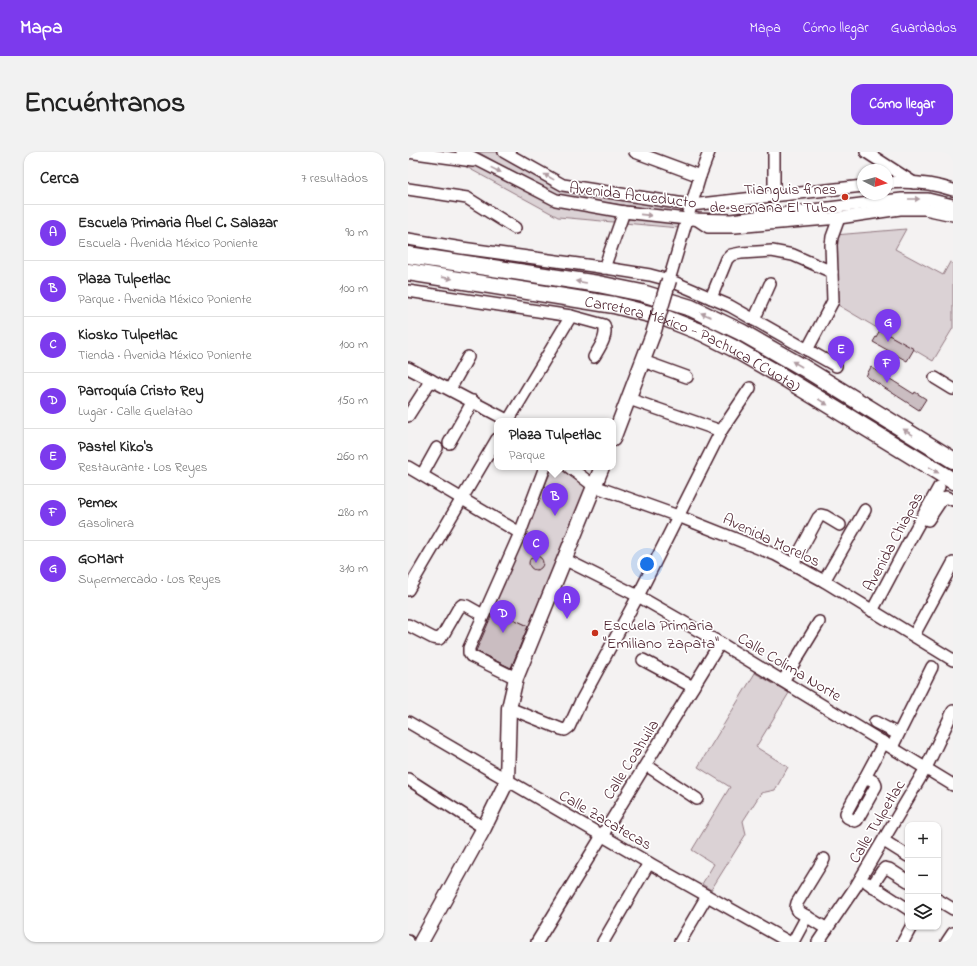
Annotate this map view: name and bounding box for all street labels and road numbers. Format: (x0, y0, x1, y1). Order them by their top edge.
street label: Avenida Acueducto (568, 176, 698, 216)
street label: Carretera México - Pachuca (Cuota) (583, 290, 805, 399)
street label: Avenida Chiapas (857, 488, 930, 596)
street label: Avenida Morelos (718, 508, 824, 574)
street label: Calle Colima Norte (732, 627, 846, 709)
street label: Calle Coahuila (598, 715, 666, 805)
street label: Calle Tulpetlac (843, 775, 913, 868)
street label: Calle Zacatecas (554, 784, 656, 857)

